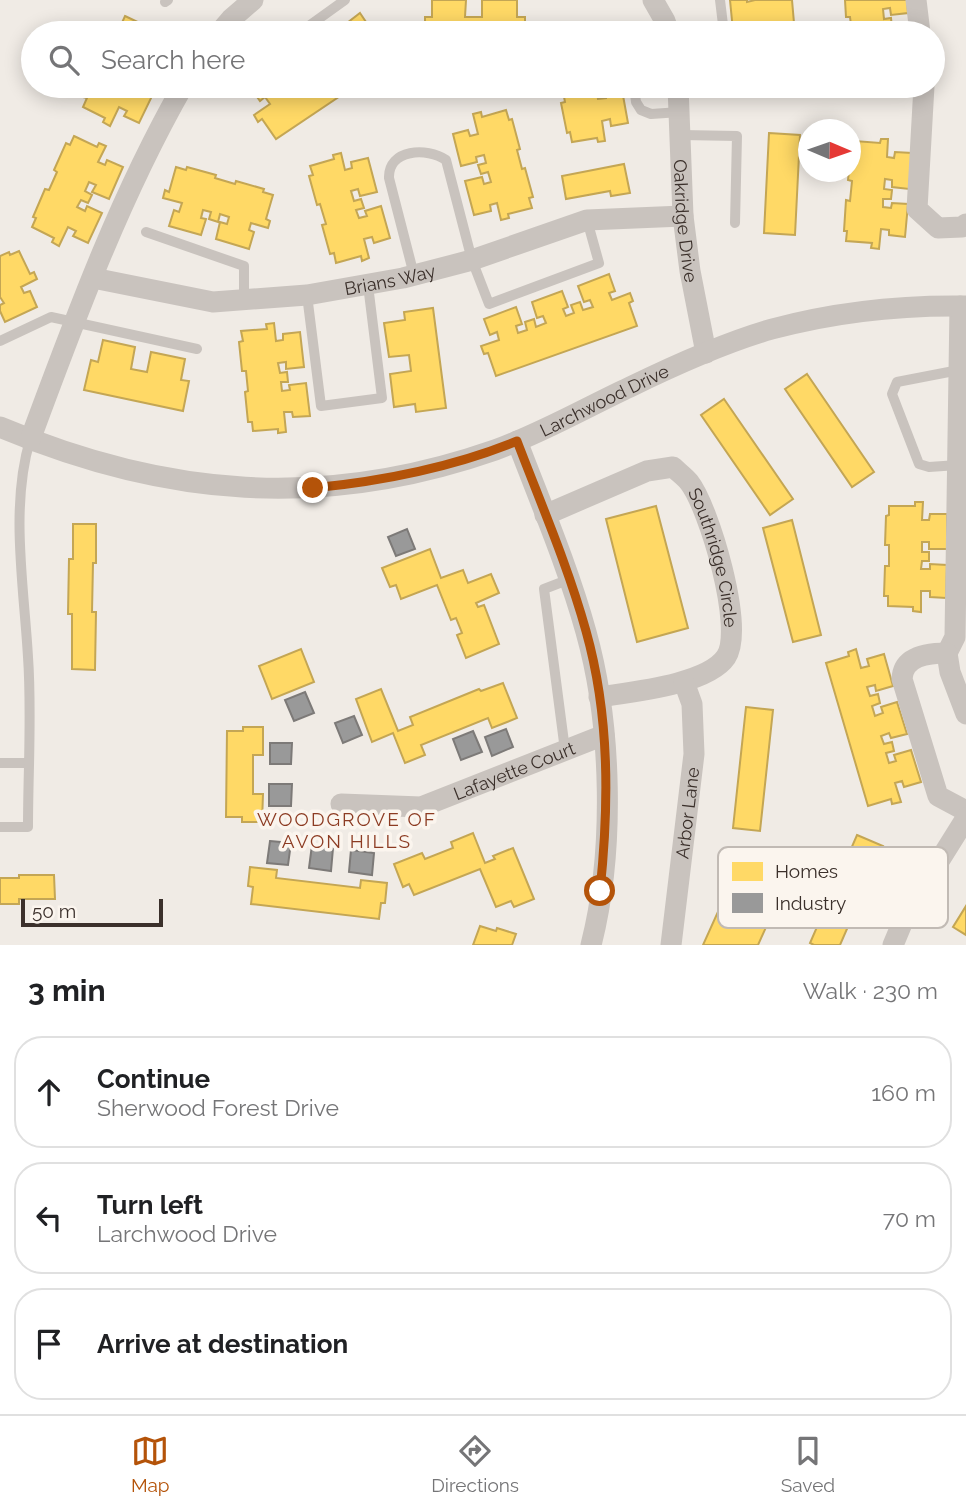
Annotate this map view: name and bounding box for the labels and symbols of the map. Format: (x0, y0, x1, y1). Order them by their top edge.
north arrow (798, 119, 861, 182)
street label: Oakridge Drive (670, 159, 703, 284)
street label: Brians Way (343, 259, 438, 299)
street label: Larchwood Drive (536, 359, 672, 440)
route end (297, 472, 328, 503)
street label: Southridge Circle (684, 484, 742, 629)
street label: Lafayette Court (450, 737, 578, 804)
street label: Arbor Lane (671, 766, 703, 860)
district label: WOODGROVE OF AVON HILLS (257, 808, 437, 852)
legend (718, 847, 948, 928)
text: Homes (775, 860, 838, 882)
route start (584, 875, 615, 906)
text: Industry (775, 892, 846, 914)
scale bar (21, 896, 163, 928)

